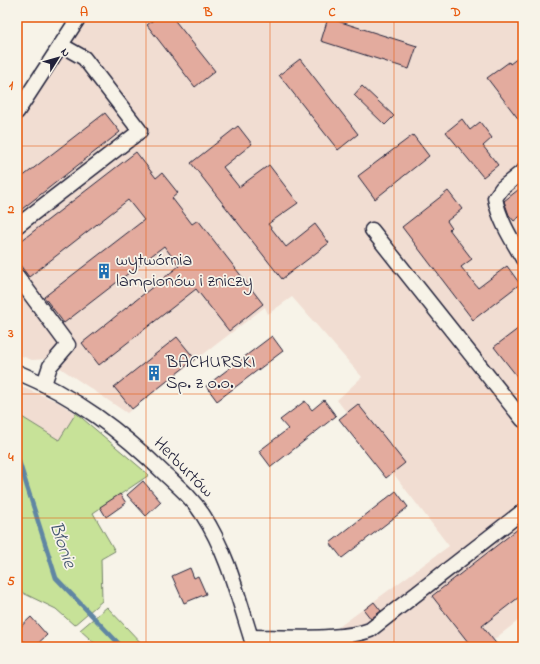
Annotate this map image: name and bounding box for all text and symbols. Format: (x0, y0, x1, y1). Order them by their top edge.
text: A (80, 3, 88, 22)
text: B (203, 3, 213, 22)
text: C (328, 3, 336, 22)
text: D (450, 3, 461, 22)
north arrow (38, 38, 78, 78)
text: N (57, 45, 74, 60)
text: 1 (9, 76, 14, 95)
text: 2 (7, 200, 15, 219)
place label: wytwórnia lampionów i zniczy (116, 248, 253, 295)
building icon: wytwórnia lampionów i zniczy (95, 262, 113, 280)
text: 3 (7, 324, 14, 343)
place label: BACHURSKI Sp. z o.o. (165, 350, 255, 397)
building icon: BACHURSKI Sp. z o.o. (145, 364, 163, 382)
street label: Herburtów (147, 432, 219, 504)
text: 4 (7, 448, 14, 467)
water label: Błonie (42, 518, 83, 573)
text: 5 (7, 572, 15, 591)

